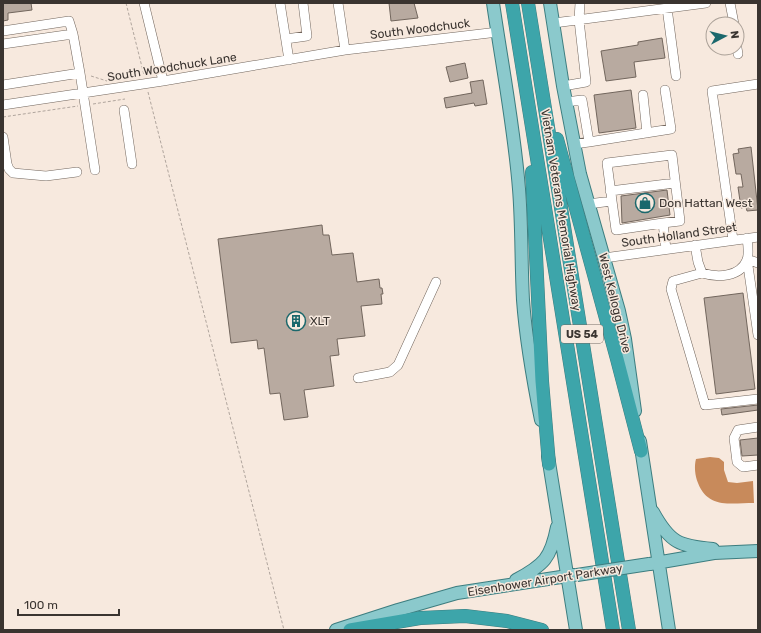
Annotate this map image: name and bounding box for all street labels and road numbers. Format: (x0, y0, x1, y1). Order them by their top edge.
street label: South Woodchuck (369, 16, 472, 42)
street label: South Woodchuck Lane (106, 50, 238, 84)
street label: Vietnam Veterans Memorial Highway (538, 108, 584, 312)
street label: South Holland Street (620, 220, 738, 250)
street label: West Kellogg Drive (596, 252, 634, 355)
road number: US 54 (561, 325, 603, 343)
street label: Eisenhower Airport Parkway (467, 561, 624, 599)

